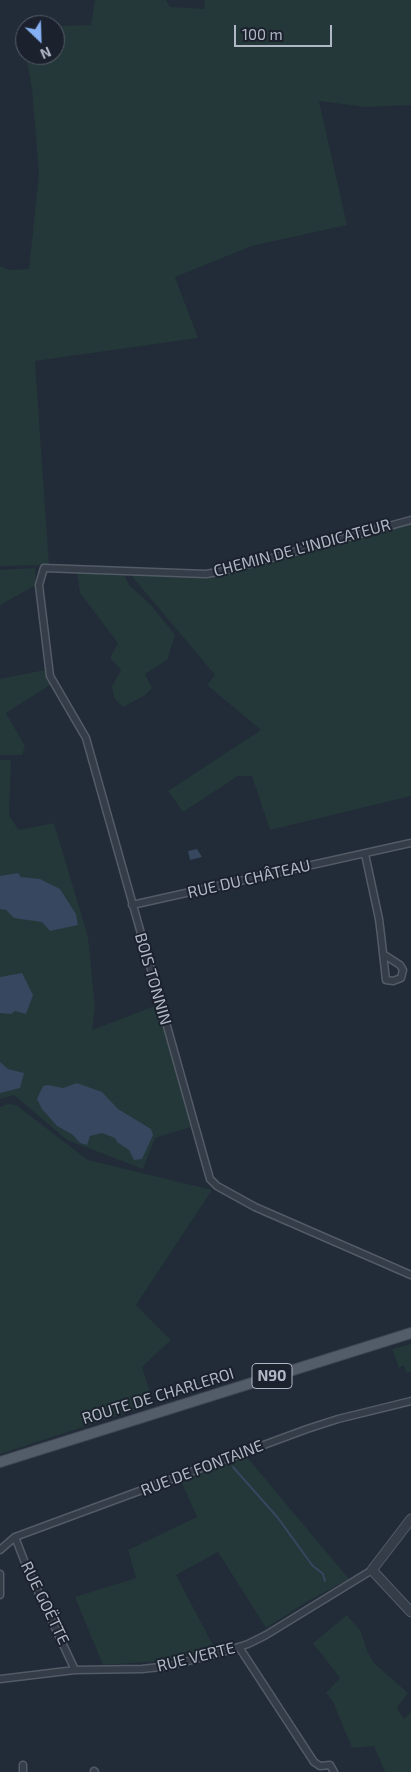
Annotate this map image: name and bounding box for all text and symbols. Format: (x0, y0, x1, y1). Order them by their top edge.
north arrow (15, 15, 65, 65)
scale bar (236, 15, 334, 47)
text: 100 m (242, 25, 283, 43)
text: N (38, 43, 54, 63)
street label: CHEMIN DE L'INDICATEUR (211, 515, 393, 581)
street label: RUE DU CHÂTEAU (186, 856, 312, 902)
street label: BOIS TONNIN (131, 931, 175, 1027)
street label: ROUTE DE CHARLEROI (80, 1364, 236, 1428)
road number: N90 (252, 1364, 292, 1388)
street label: RUE DE FONTAINE (138, 1436, 266, 1500)
street label: RUE GOËTTE (17, 1558, 73, 1648)
street label: RUE VERTE (155, 1638, 237, 1676)

